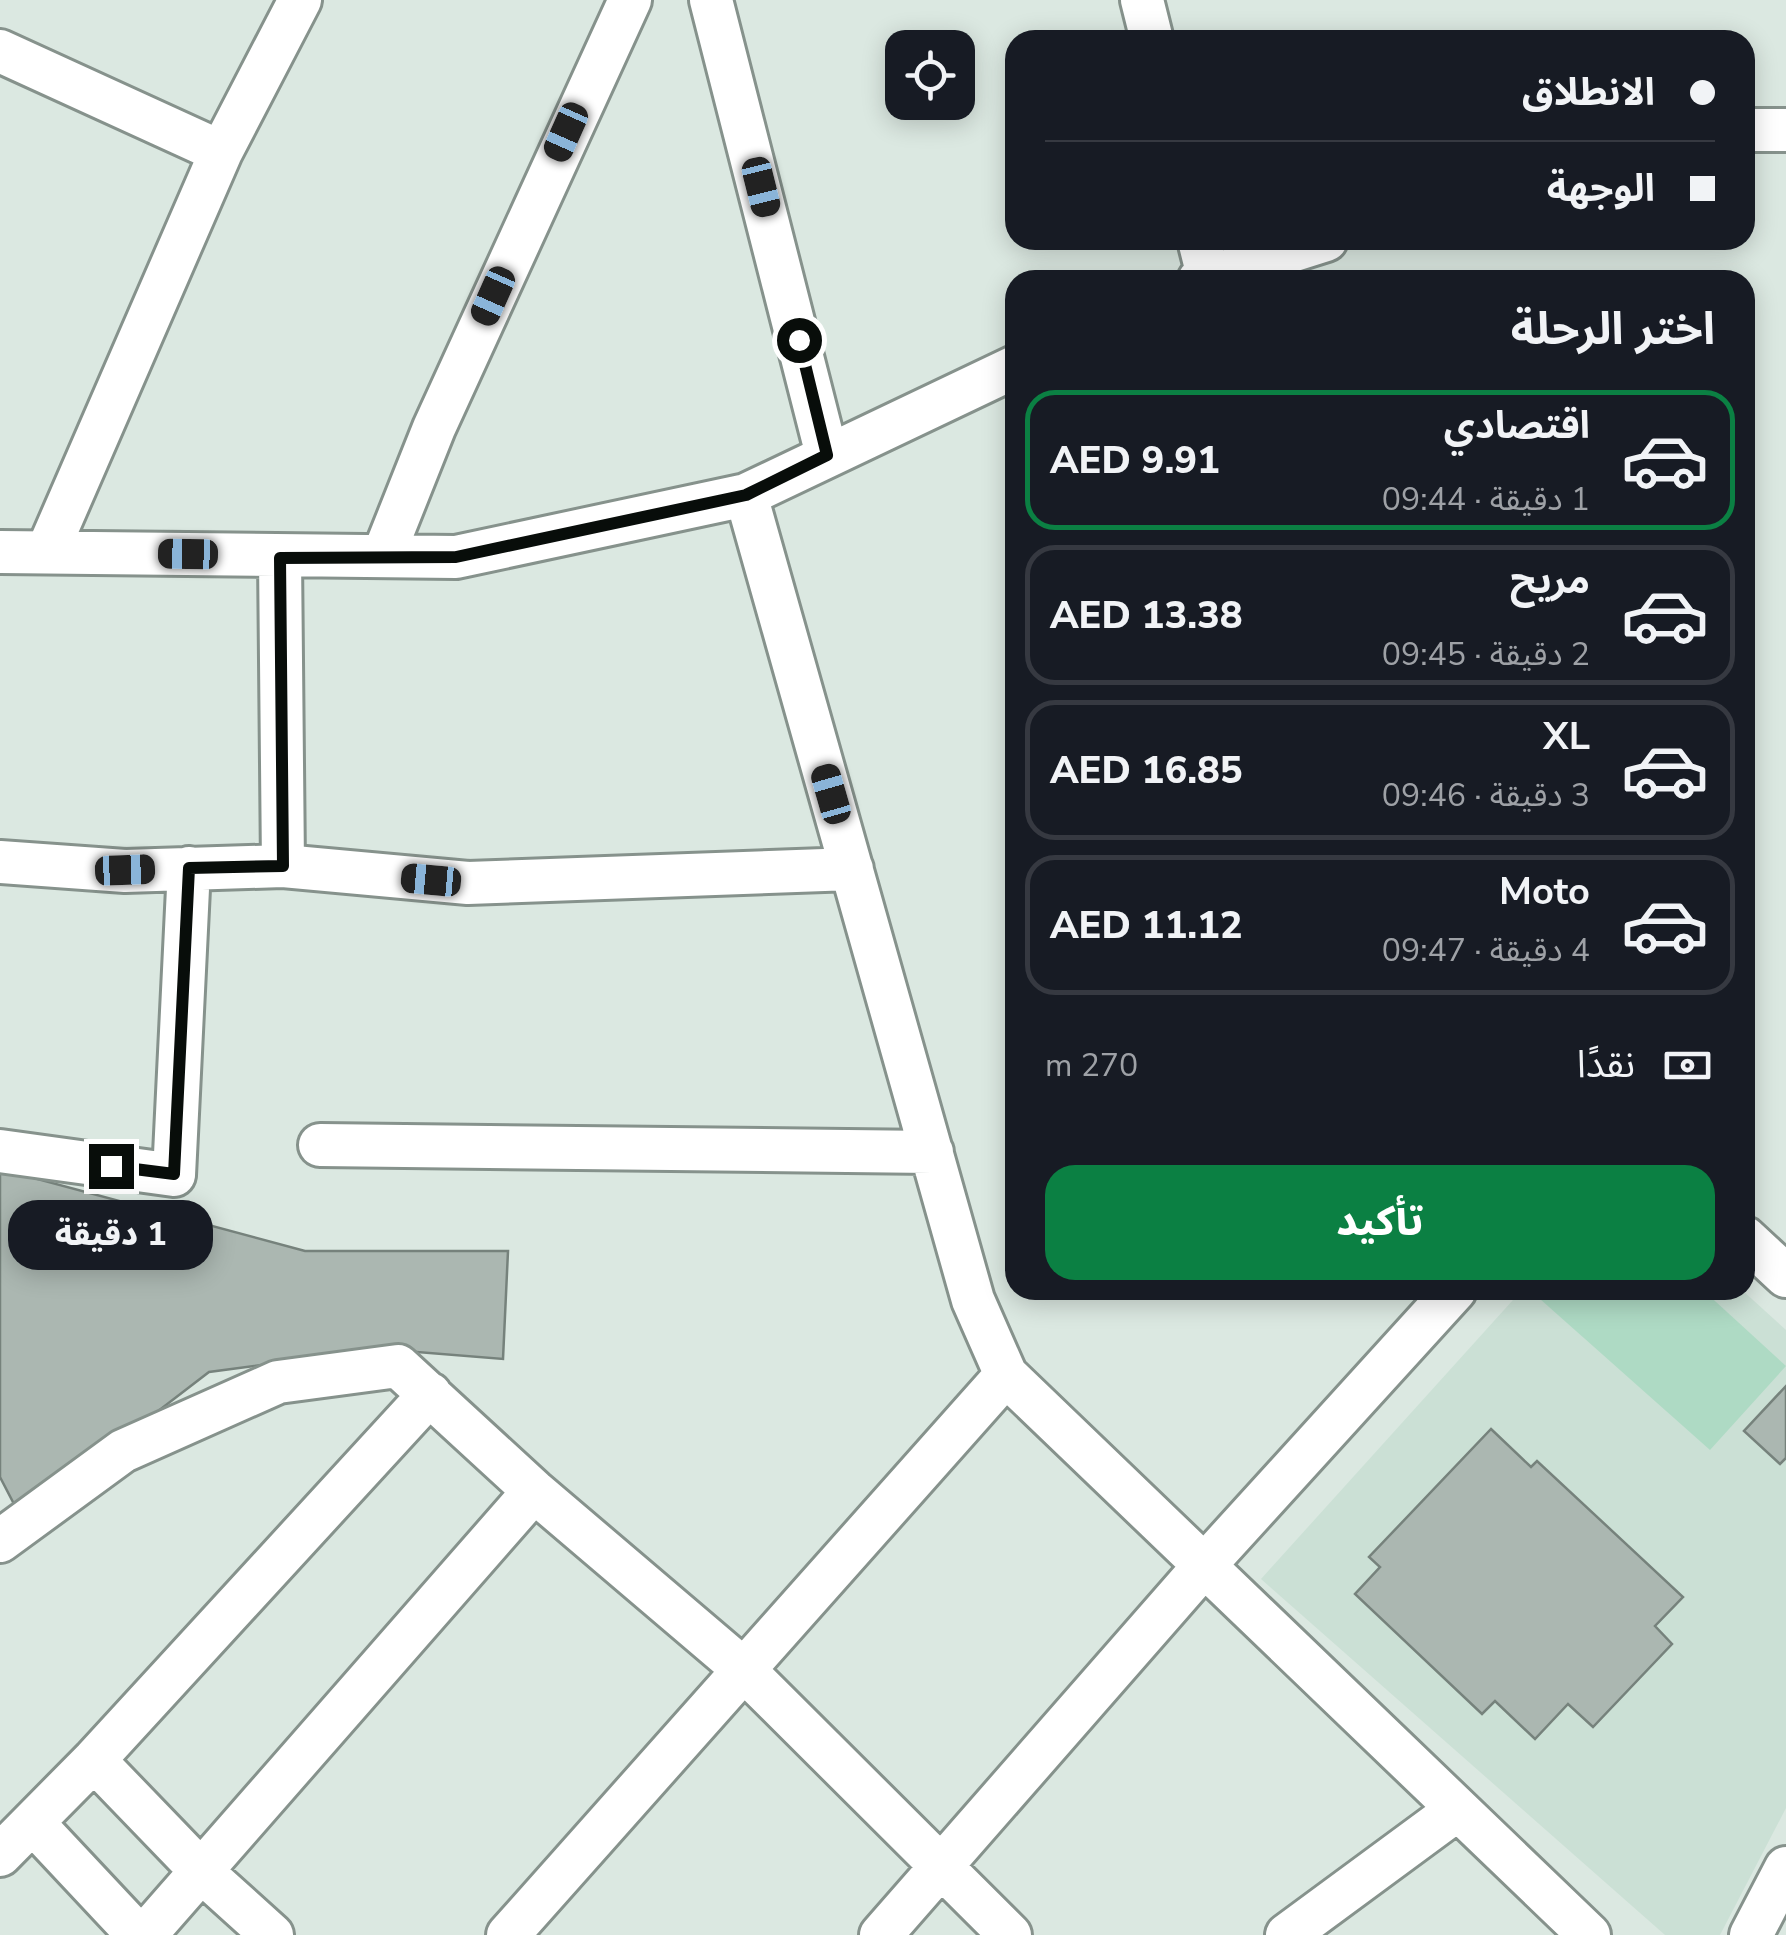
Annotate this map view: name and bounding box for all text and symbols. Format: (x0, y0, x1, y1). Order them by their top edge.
map controls (885, 30, 975, 120)
button: locate (885, 30, 975, 120)
text: الانطلاق (1522, 67, 1655, 118)
car (540, 98, 592, 166)
car (739, 154, 783, 220)
text: الوجهة (1547, 163, 1655, 214)
car (467, 262, 519, 330)
text: اختر الرحلة (1511, 299, 1715, 360)
route start (777, 318, 822, 363)
text: اقتصادي (1444, 400, 1590, 451)
icon: car (1620, 415, 1710, 505)
text: AED 9.91 (1050, 435, 1220, 486)
text: 1 دقيقة · 09:44 (1382, 478, 1590, 521)
car (158, 538, 218, 570)
text: مريح (1510, 555, 1590, 606)
icon: car (1620, 570, 1710, 660)
text: AED 13.38 (1050, 590, 1243, 641)
text: 2 دقيقة · 09:45 (1382, 633, 1590, 676)
text: XL (1543, 711, 1590, 762)
icon: car (1620, 725, 1710, 815)
text: AED 16.85 (1050, 745, 1243, 796)
car (808, 761, 854, 827)
text: 3 دقيقة · 09:46 (1382, 774, 1590, 817)
car (94, 854, 156, 886)
car (400, 862, 462, 898)
text: Moto (1499, 866, 1590, 917)
icon: car (1620, 880, 1710, 970)
text: AED 11.12 (1050, 900, 1243, 951)
text: 4 دقيقة · 09:47 (1382, 929, 1590, 972)
icon: cash (1660, 1038, 1715, 1093)
text: نقدًا (1577, 1039, 1635, 1090)
text: 270 m (1045, 1044, 1138, 1087)
route end (89, 1144, 134, 1189)
button: تأكيد (1045, 1165, 1715, 1280)
callout: 1 دقيقة (8, 1201, 214, 1271)
text: 1 دقيقة (55, 1213, 166, 1256)

